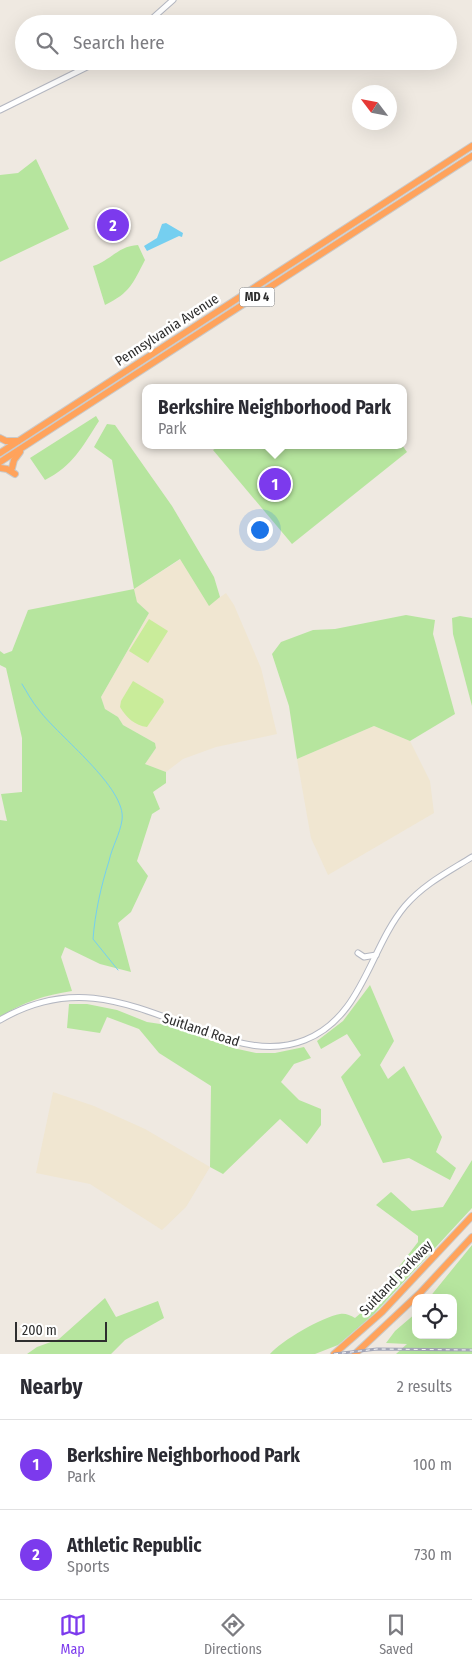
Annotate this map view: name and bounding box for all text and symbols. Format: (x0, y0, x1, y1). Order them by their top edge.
search box (15, 15, 457, 70)
icon: search (33, 29, 61, 57)
text: Search here (73, 31, 165, 54)
north arrow (352, 85, 397, 130)
pin: 2 (97, 206, 129, 244)
road number: MD 4 (240, 288, 274, 306)
street label: Pennsylvania Avenue (112, 290, 222, 370)
popup (142, 384, 407, 449)
text: Berkshire Neighborhood Park (158, 396, 391, 419)
text: Park (158, 419, 187, 438)
pin: 1 (259, 465, 291, 503)
your location (247, 517, 273, 543)
street label: Suitland Road (160, 1010, 242, 1050)
street label: Suitland Parkway (356, 1236, 437, 1319)
map controls (412, 1294, 457, 1339)
button: locate (412, 1294, 457, 1339)
scale bar (15, 1319, 108, 1342)
text: 200 m (22, 1322, 57, 1339)
text: Nearby (20, 1374, 82, 1400)
text: 2 results (397, 1377, 452, 1396)
text: Berkshire Neighborhood Park (67, 1444, 300, 1467)
text: 1 (33, 1455, 39, 1474)
text: 100 m (413, 1455, 452, 1474)
text: Park (67, 1467, 95, 1486)
text: Athletic Republic (67, 1534, 201, 1557)
text: 2 (32, 1545, 40, 1564)
text: 730 m (414, 1545, 452, 1564)
text: Sports (67, 1557, 110, 1576)
tab: Map (59, 1611, 87, 1658)
tab: Directions (204, 1611, 262, 1658)
tab: Saved (379, 1611, 413, 1658)

